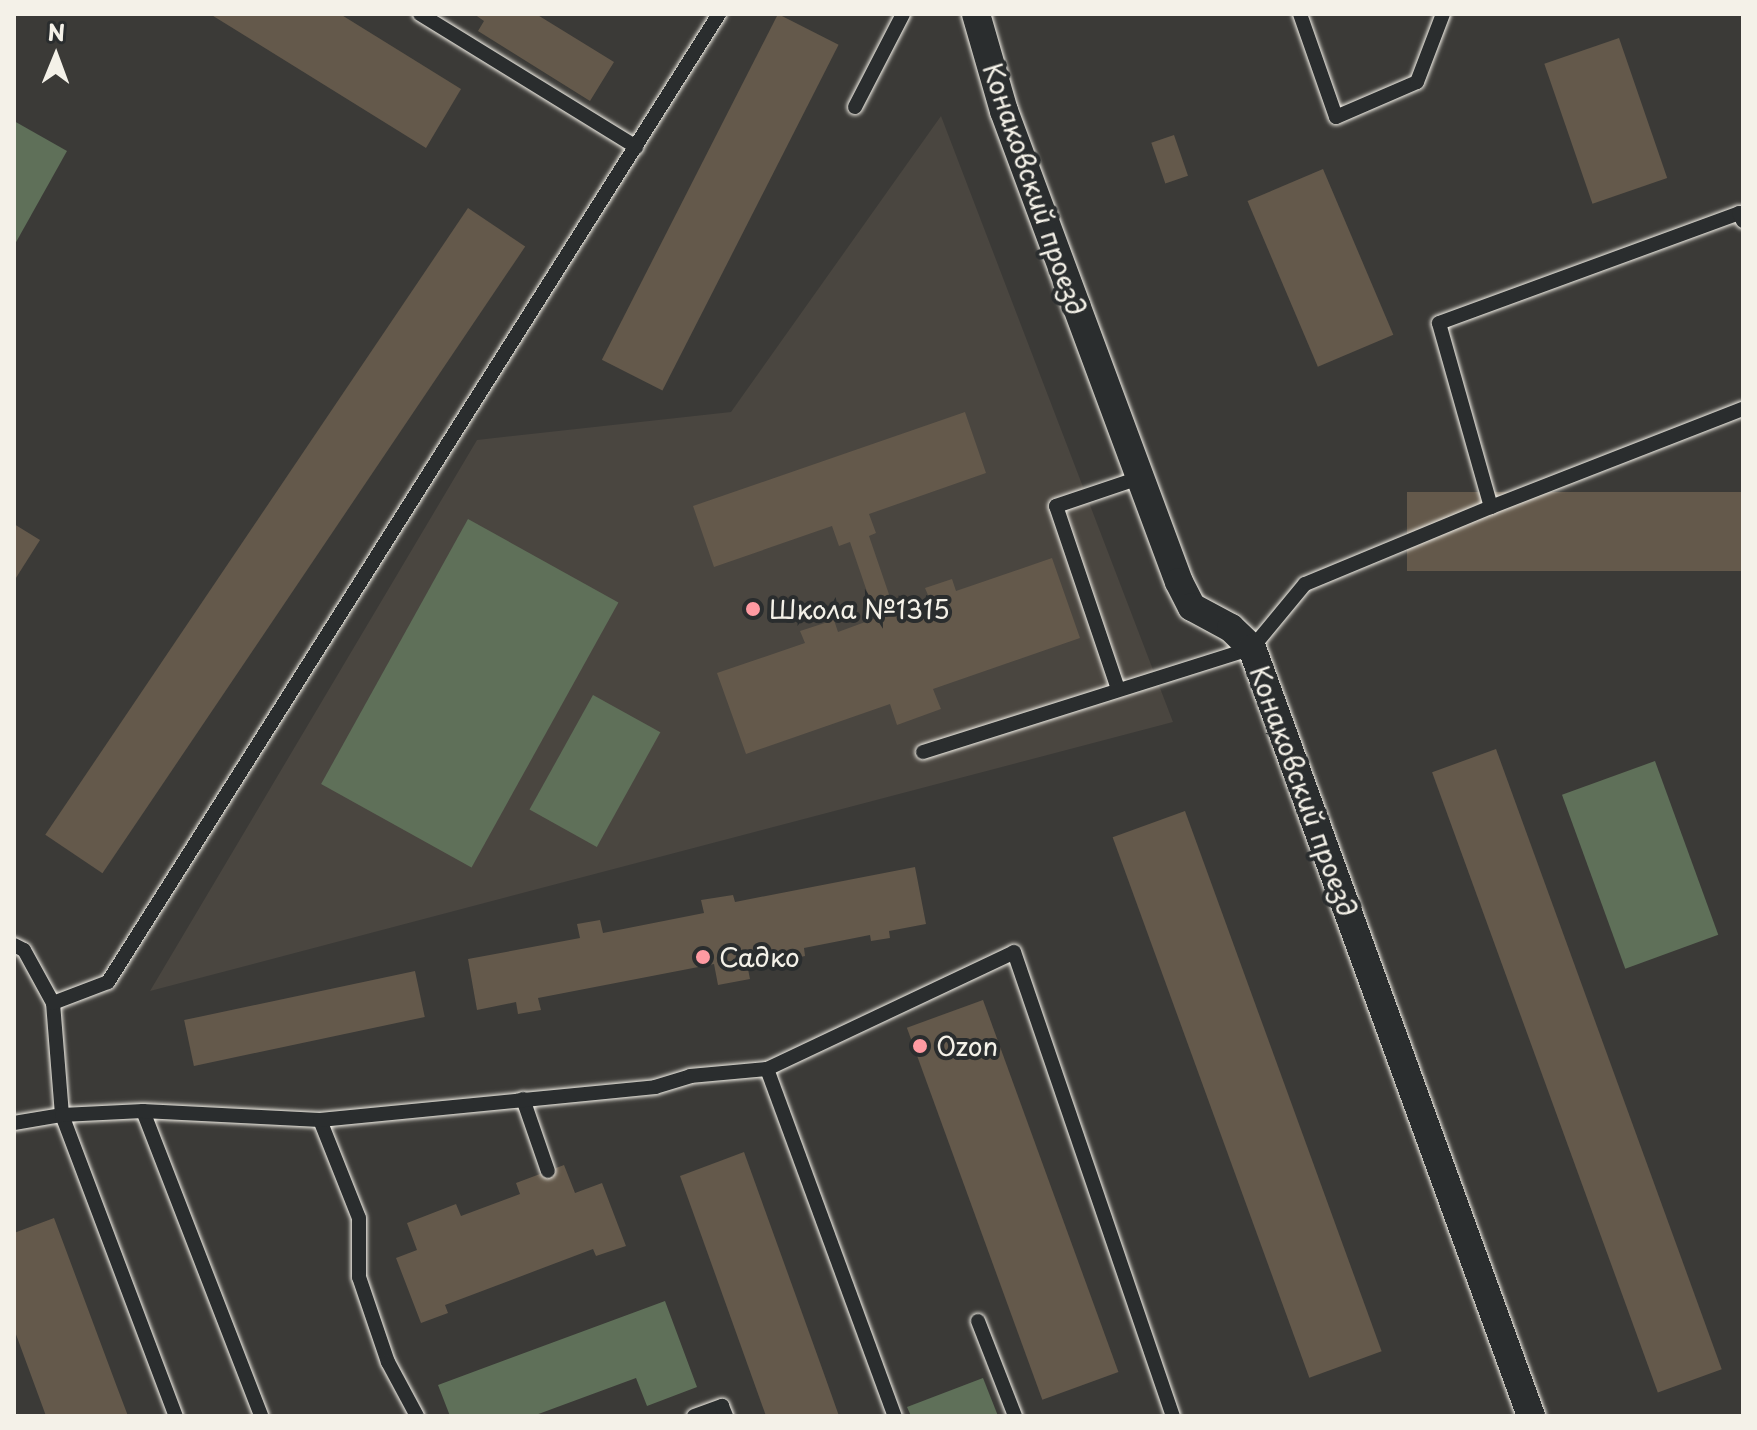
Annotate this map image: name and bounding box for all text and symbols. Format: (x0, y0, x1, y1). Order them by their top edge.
text: N (47, 15, 65, 48)
north arrow (16, 16, 96, 96)
street label: Конаковский проезд (977, 59, 1093, 319)
place label: Школа №1315 (769, 593, 951, 625)
marker: Школа №1315 (744, 600, 762, 618)
street label: Конаковский проезд (1244, 661, 1364, 921)
place label: Садко (719, 941, 800, 973)
marker: Садко (694, 948, 712, 966)
place label: Ozon (936, 1030, 998, 1062)
marker: Ozon (911, 1037, 929, 1055)

